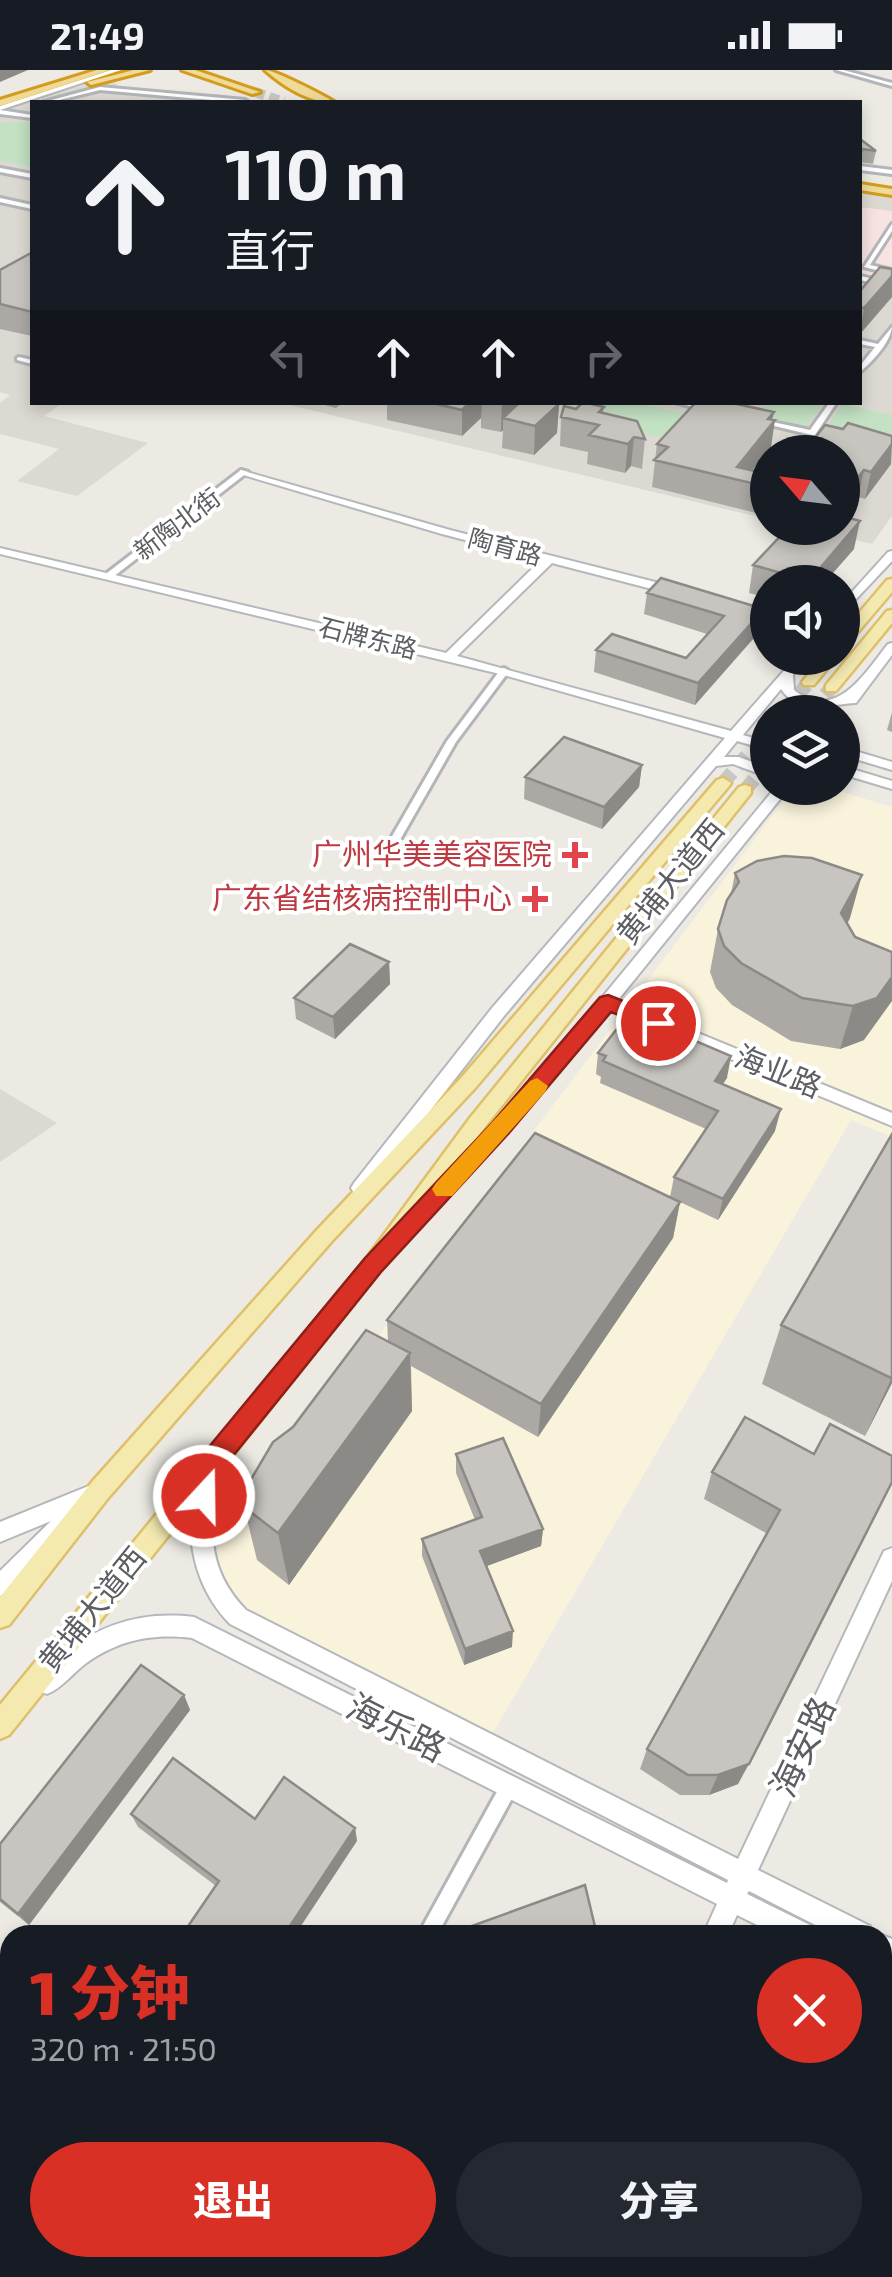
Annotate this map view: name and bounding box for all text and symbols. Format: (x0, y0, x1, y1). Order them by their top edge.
text: 21:49 (50, 12, 145, 58)
text: 110 m (225, 130, 406, 214)
icon: ahead (60, 140, 190, 270)
text: 直行 (225, 222, 315, 276)
icon: left (261, 330, 316, 385)
icon: ahead (366, 330, 421, 385)
icon: ahead (471, 330, 526, 385)
icon: right (576, 330, 631, 385)
north arrow (750, 435, 860, 545)
map controls (750, 435, 860, 805)
street label: 新陶北街 (127, 481, 225, 565)
street label: 陶育路 (465, 522, 545, 570)
button: sound (750, 565, 860, 675)
street label: 石牌东路 (316, 610, 420, 664)
button: layers (750, 695, 860, 805)
street label: 黄埔大道西 (608, 811, 731, 950)
place label: 广州华美美容医院 (312, 835, 552, 871)
marker: 广州华美美容医院 (562, 842, 588, 868)
place label: 广东省结核病控制中心 (212, 879, 512, 915)
marker: 广东省结核病控制中心 (522, 886, 548, 912)
pin (616, 981, 701, 1066)
icon: arrive (631, 996, 686, 1051)
street label: 海业路 (730, 1037, 827, 1104)
position arrow (152, 1444, 256, 1548)
street label: 黄埔大道西 (30, 1539, 153, 1678)
street label: 海乐路 (341, 1684, 453, 1769)
street label: 海安路 (760, 1690, 842, 1803)
text: 1 分钟 (30, 1955, 190, 2027)
button: close (757, 1958, 862, 2063)
text: 320 m · 21:50 (30, 2029, 217, 2067)
button: 退出 (30, 2142, 436, 2257)
button: 分享 (456, 2142, 862, 2257)

